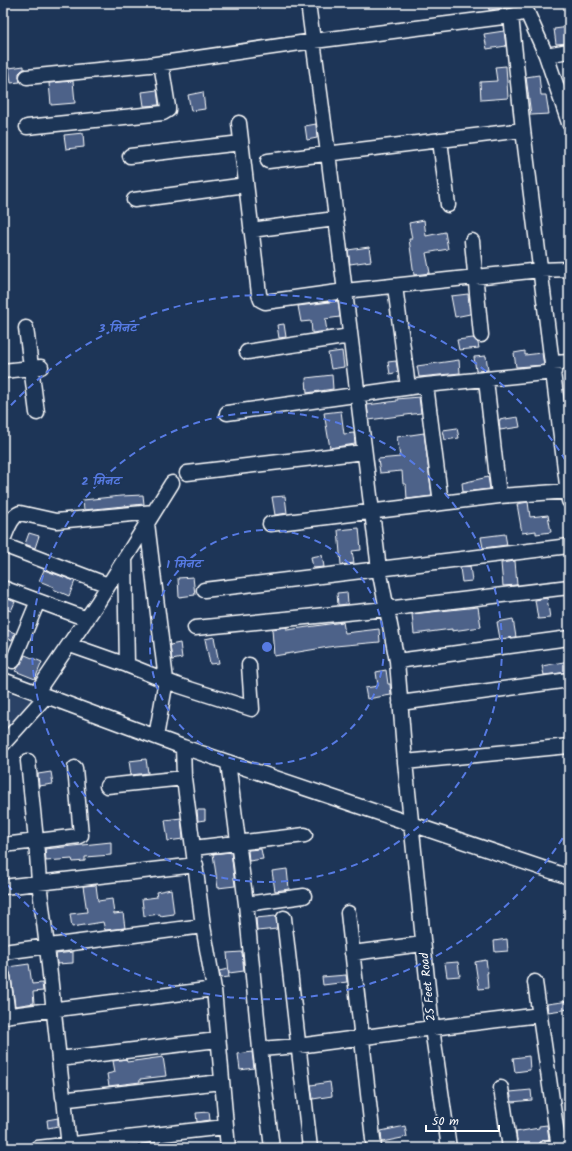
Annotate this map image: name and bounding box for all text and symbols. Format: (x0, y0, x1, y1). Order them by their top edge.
text: 3 मिनट (98, 319, 140, 338)
text: 2 मिनट (82, 472, 123, 491)
text: 1 मिनट (166, 555, 204, 574)
centre of rings (260, 640, 274, 654)
street label: 25 Feet Road (415, 951, 441, 1022)
scale bar (426, 1107, 499, 1133)
text: 50 m (432, 1112, 459, 1131)

